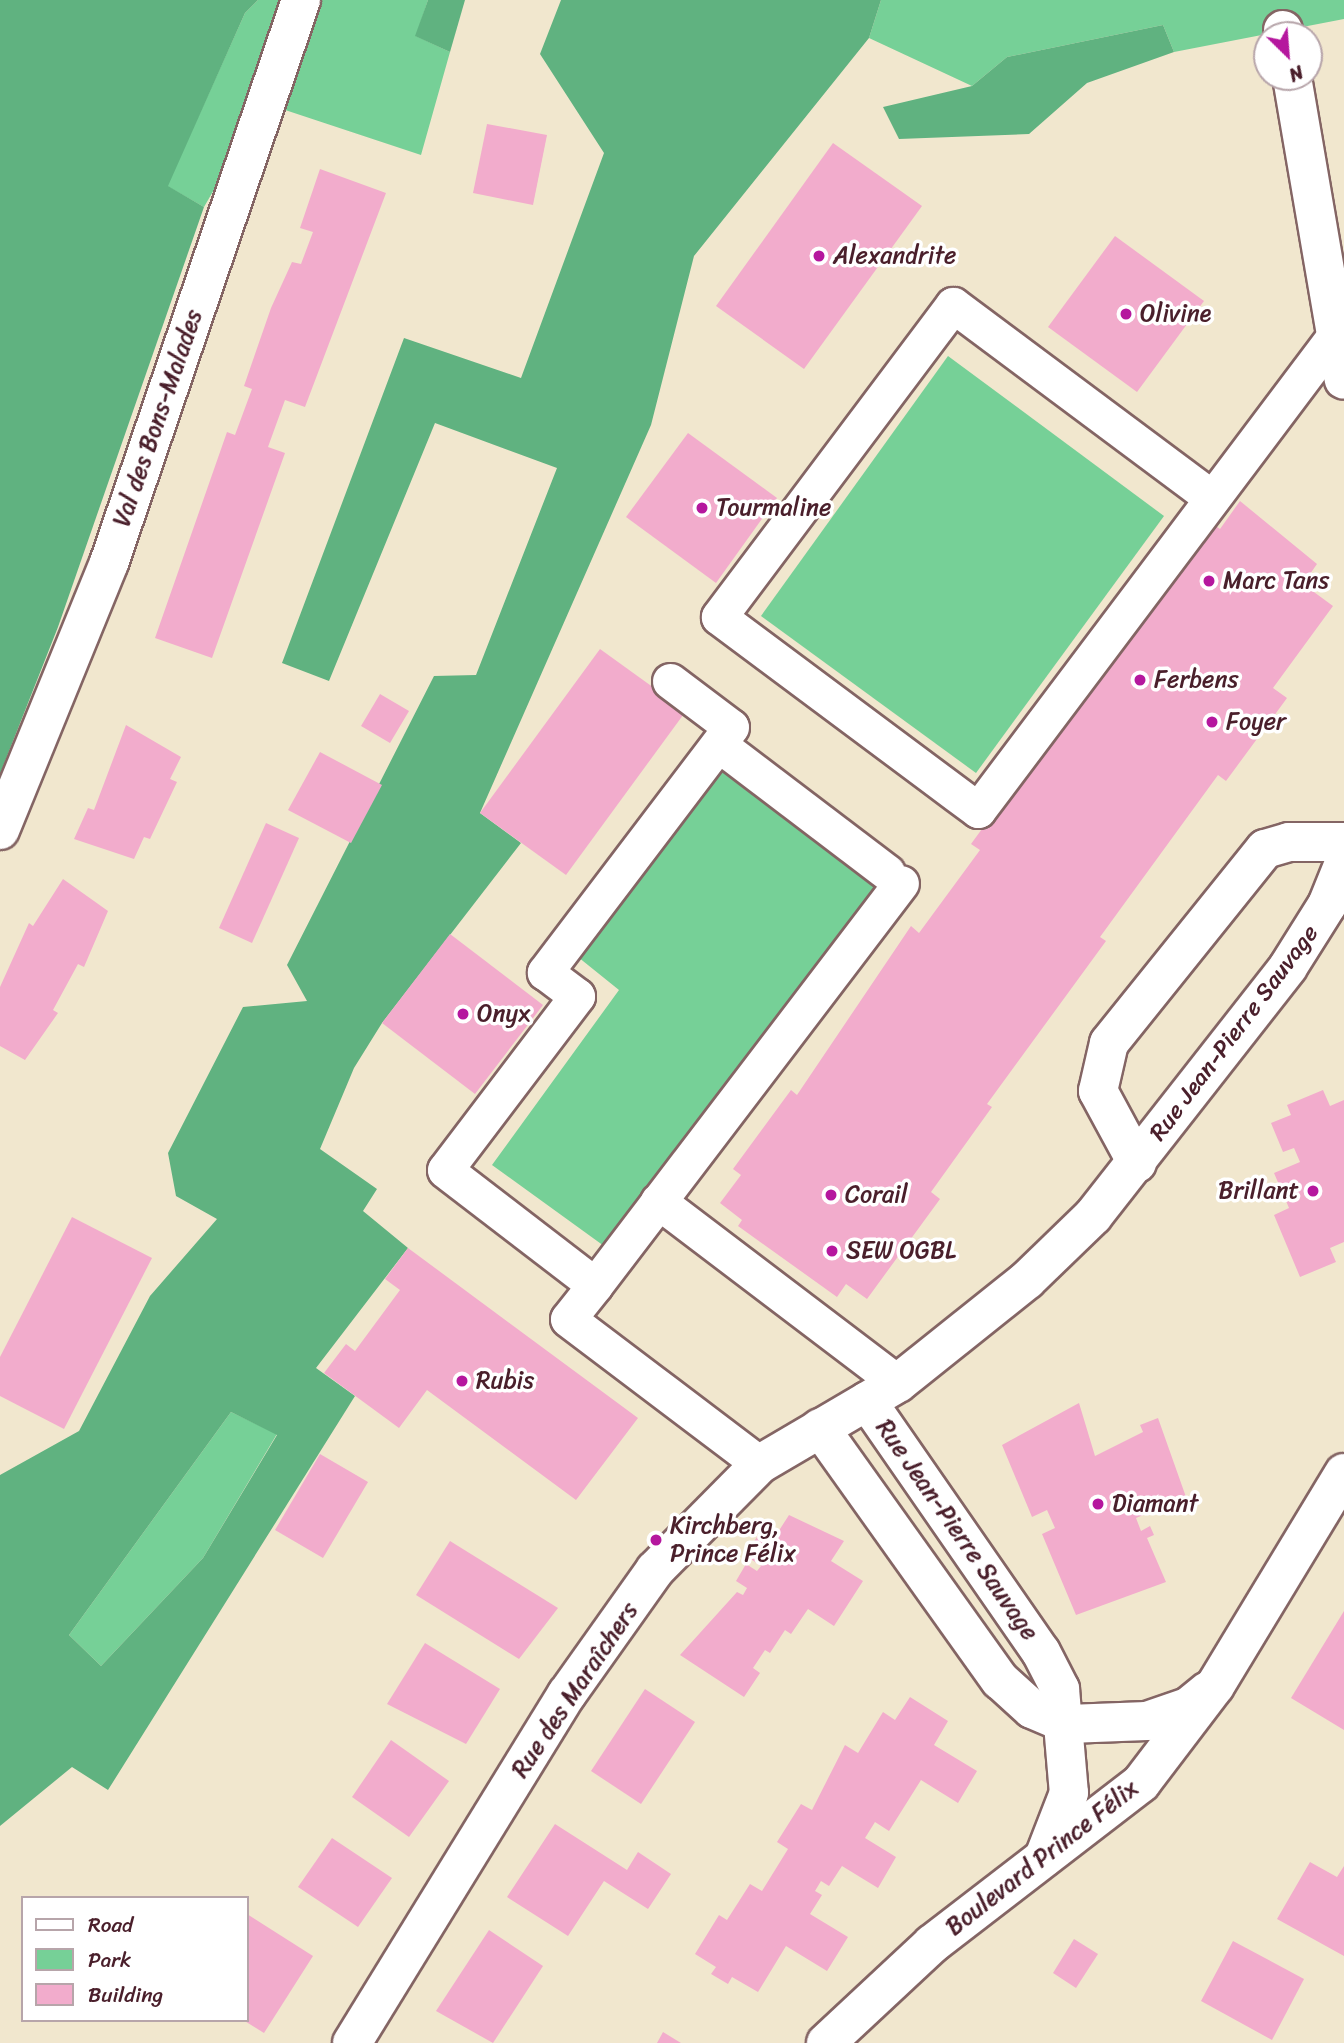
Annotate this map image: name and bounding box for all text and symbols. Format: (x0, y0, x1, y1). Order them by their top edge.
north arrow (1253, 21, 1323, 91)
text: N (1283, 56, 1309, 91)
place label: Alexandrite (833, 242, 956, 270)
marker: Alexandrite (811, 248, 827, 264)
place label: Olivine (1140, 300, 1211, 328)
street label: Val des Bons-Malades (107, 305, 209, 531)
marker: Olivine (1118, 306, 1134, 322)
place label: Tourmaline (716, 494, 831, 522)
marker: Tourmaline (694, 500, 710, 516)
place label: Marc Tans (1223, 567, 1330, 595)
marker: Marc Tans (1201, 573, 1217, 589)
place label: Ferbens (1154, 666, 1238, 694)
marker: Ferbens (1132, 672, 1148, 688)
place label: Foyer (1226, 708, 1286, 736)
marker: Foyer (1204, 714, 1220, 730)
street label: Rue Jean-Pierre Sauvage (1143, 919, 1325, 1147)
place label: Onyx (477, 1000, 530, 1028)
marker: Onyx (455, 1006, 471, 1022)
place label: Brillant (1218, 1177, 1299, 1205)
place label: Corail (845, 1181, 908, 1209)
marker: Brillant (1305, 1183, 1321, 1199)
marker: Corail (823, 1187, 839, 1203)
place label: SEW OGBL (846, 1237, 956, 1265)
marker: SEW OGBL (824, 1243, 840, 1259)
place label: Rubis (476, 1367, 534, 1395)
marker: Rubis (454, 1373, 470, 1389)
street label: Rue Jean-Pierre Sauvage (869, 1413, 1045, 1647)
place label: Diamant (1112, 1490, 1198, 1518)
marker: Diamant (1090, 1496, 1106, 1512)
place label: Kirchberg, Prince Félix (670, 1512, 796, 1568)
marker: Kirchberg, Prince Félix (648, 1532, 664, 1548)
street label: Rue des Maraîchers (505, 1597, 645, 1783)
street label: Boulevard Prince Félix (940, 1774, 1144, 1942)
legend (21, 1896, 248, 2022)
text: Road (88, 1906, 133, 1944)
text: Park (88, 1941, 131, 1979)
text: Building (88, 1976, 163, 2014)

